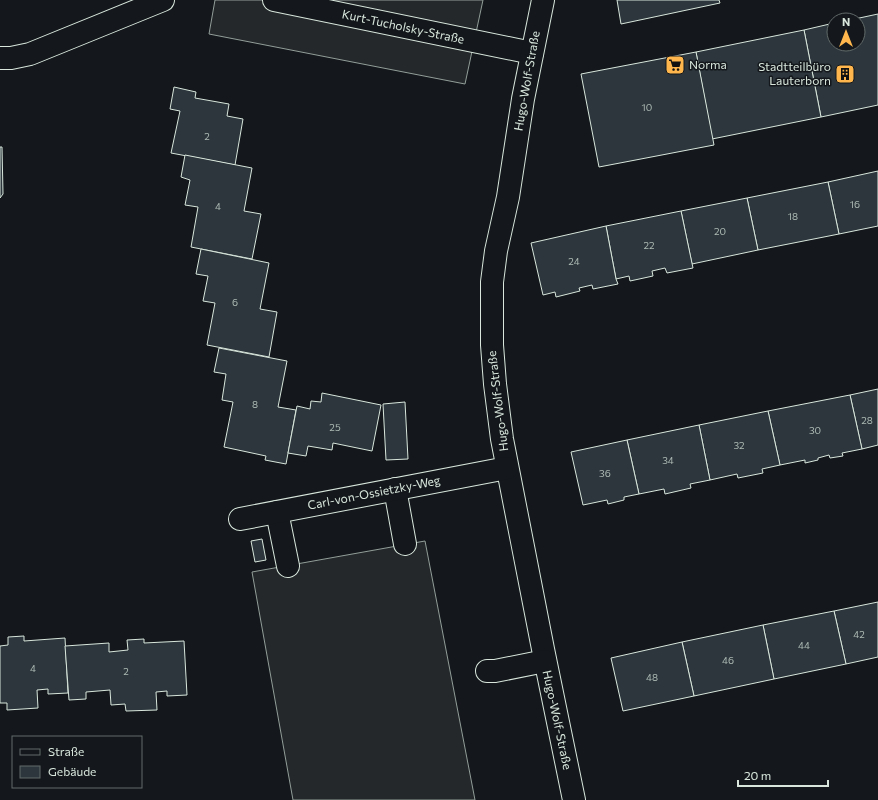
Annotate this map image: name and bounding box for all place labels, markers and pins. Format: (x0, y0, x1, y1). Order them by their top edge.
supermarket icon: Norma (664, 54, 686, 76)
place label: Norma (689, 57, 727, 71)
place label: Stadtteilbüro Lauterborn (758, 59, 831, 87)
building icon: Stadtteilbüro Lauterborn (834, 63, 856, 85)

